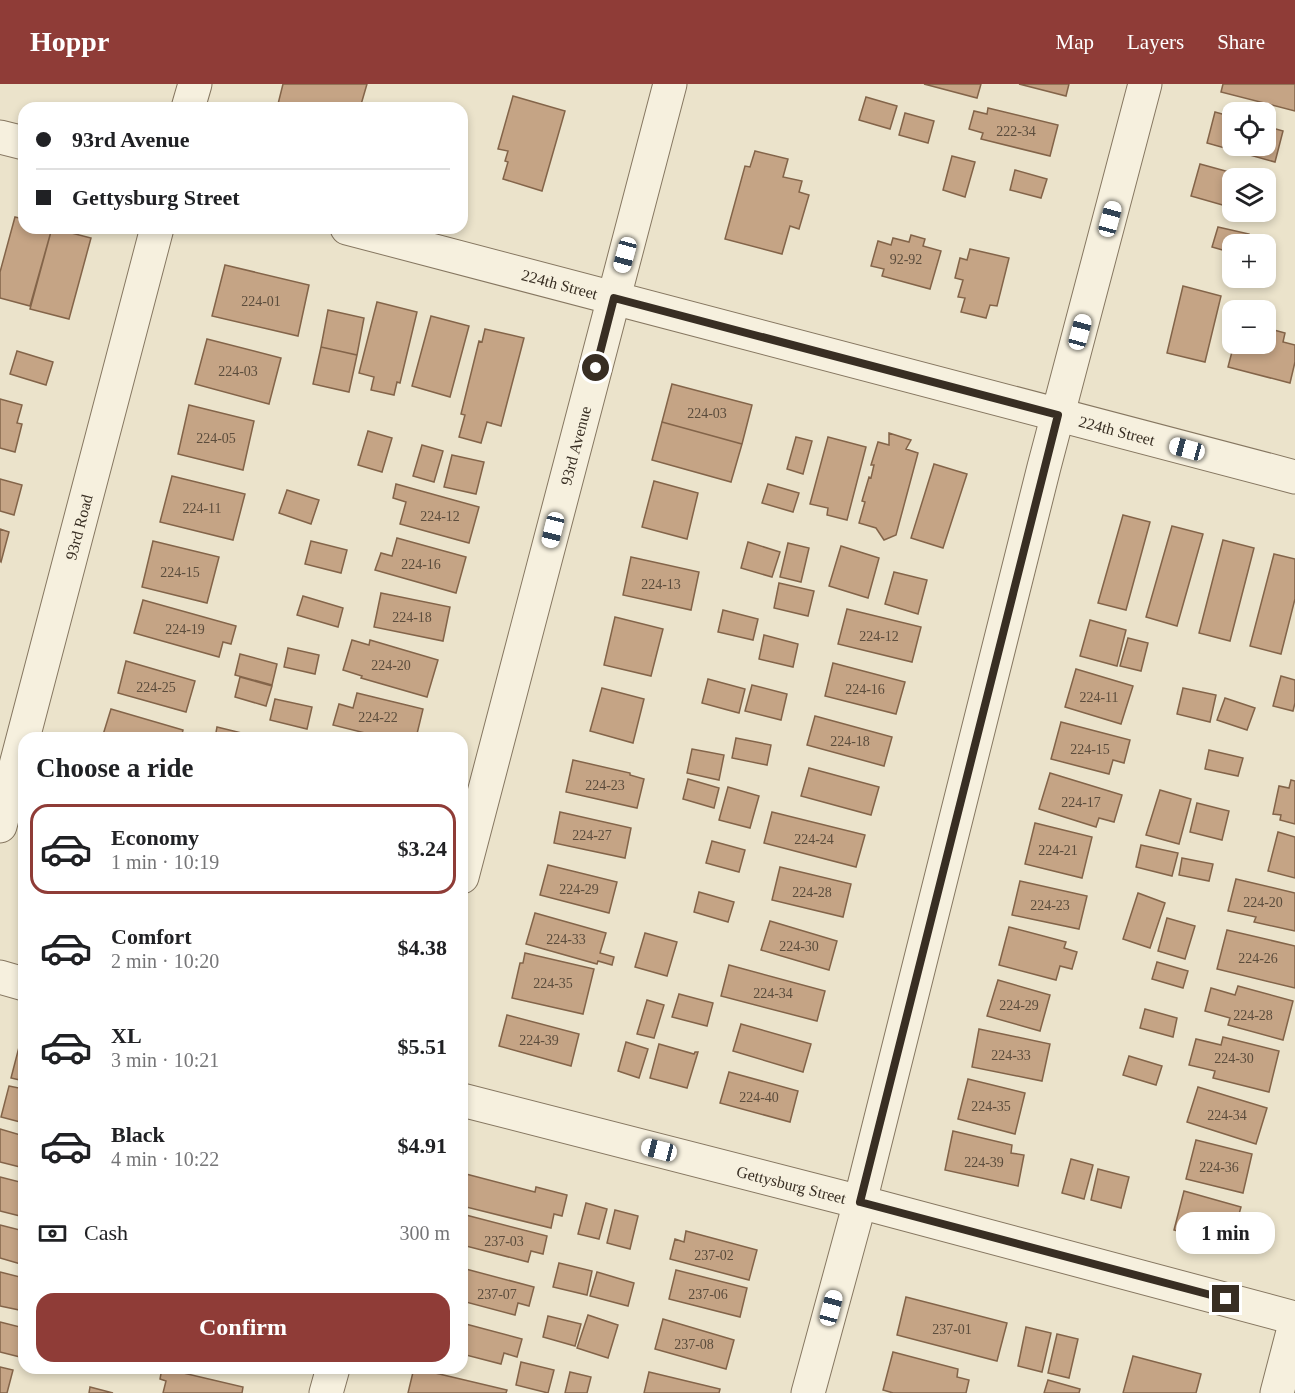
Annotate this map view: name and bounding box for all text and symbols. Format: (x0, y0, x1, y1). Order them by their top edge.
text: Hoppr (30, 26, 109, 57)
text: Map (1056, 30, 1094, 54)
text: Layers (1127, 30, 1184, 54)
text: Share (1217, 30, 1265, 54)
map controls (1222, 102, 1276, 354)
button: locate (1222, 102, 1276, 156)
house number: 222-34 (996, 124, 1036, 139)
text: 93rd Avenue (72, 127, 190, 152)
button: layers (1222, 168, 1276, 222)
text: Gettysburg Street (72, 185, 240, 210)
car (1097, 199, 1123, 239)
button: + (1222, 234, 1276, 288)
car (612, 235, 638, 275)
house number: 92-92 (890, 252, 922, 267)
street label: 224th Street (520, 266, 600, 302)
house number: 224-01 (241, 294, 281, 309)
button: − (1222, 300, 1276, 354)
car (1067, 312, 1093, 352)
route start (582, 354, 609, 381)
house number: 224-03 (218, 364, 258, 379)
street label: 93rd Avenue (557, 404, 594, 487)
house number: 224-03 (687, 406, 727, 421)
street label: 224th Street (1077, 412, 1157, 448)
house number: 224-05 (196, 431, 236, 446)
car (1167, 436, 1207, 462)
street label: 93rd Road (62, 493, 95, 562)
house number: 224-11 (182, 501, 222, 516)
house number: 224-12 (420, 509, 460, 524)
car (540, 510, 566, 550)
house number: 224-16 (401, 557, 441, 572)
house number: 224-15 (160, 565, 200, 580)
house number: 224-13 (641, 577, 681, 592)
house number: 224-18 (392, 610, 432, 625)
house number: 224-19 (165, 622, 205, 637)
house number: 224-12 (859, 629, 899, 644)
house number: 224-20 (371, 658, 411, 673)
house number: 224-25 (136, 680, 176, 695)
house number: 224-16 (845, 682, 885, 697)
house number: 224-11 (1079, 690, 1119, 705)
house number: 224-22 (358, 710, 398, 725)
house number: 224-18 (830, 734, 870, 749)
house number: 224-15 (1070, 742, 1110, 757)
text: Choose a ride (36, 753, 194, 783)
house number: 224-23 (585, 778, 625, 793)
house number: 224-17 (1061, 795, 1101, 810)
icon: car (39, 822, 93, 876)
text: Economy (111, 825, 199, 850)
house number: 224-27 (572, 828, 612, 843)
house number: 224-24 (794, 832, 834, 847)
text: $3.24 (398, 836, 447, 861)
house number: 224-21 (1038, 843, 1078, 858)
text: 1 min · 10:19 (111, 851, 219, 873)
house number: 224-29 (559, 882, 599, 897)
house number: 224-28 (792, 885, 832, 900)
house number: 224-20 (1243, 895, 1283, 910)
house number: 224-23 (1030, 898, 1070, 913)
icon: car (39, 921, 93, 975)
text: Comfort (111, 924, 192, 949)
house number: 224-33 (546, 932, 586, 947)
text: $4.38 (398, 935, 447, 960)
house number: 224-30 (779, 939, 819, 954)
text: 2 min · 10:20 (111, 950, 219, 972)
house number: 224-26 (1238, 951, 1278, 966)
house number: 224-35 (533, 976, 573, 991)
house number: 224-34 (753, 986, 793, 1001)
house number: 224-29 (999, 998, 1039, 1013)
house number: 224-28 (1233, 1008, 1273, 1023)
icon: car (39, 1020, 93, 1074)
text: XL (111, 1023, 142, 1048)
house number: 224-39 (519, 1033, 559, 1048)
text: $5.51 (398, 1034, 447, 1059)
house number: 224-33 (991, 1048, 1031, 1063)
text: 3 min · 10:21 (111, 1049, 219, 1071)
house number: 224-30 (1214, 1051, 1254, 1066)
house number: 224-40 (739, 1090, 779, 1105)
house number: 224-35 (971, 1099, 1011, 1114)
house number: 224-34 (1207, 1108, 1247, 1123)
icon: car (39, 1119, 93, 1173)
text: Black (111, 1122, 165, 1147)
text: $4.91 (398, 1133, 447, 1158)
car (639, 1137, 679, 1163)
text: 4 min · 10:22 (111, 1148, 219, 1170)
house number: 224-39 (964, 1155, 1004, 1170)
house number: 224-36 (1199, 1160, 1239, 1175)
street label: Gettysburg Street (735, 1162, 848, 1207)
callout: 1 min (1176, 1212, 1276, 1254)
icon: cash (36, 1217, 69, 1250)
text: Cash (84, 1220, 128, 1245)
text: 300 m (399, 1222, 450, 1244)
text: 1 min (1201, 1222, 1250, 1244)
house number: 237-03 (484, 1234, 524, 1249)
house number: 237-02 (694, 1248, 734, 1263)
route end (1212, 1285, 1239, 1312)
house number: 237-07 (477, 1287, 517, 1302)
house number: 237-06 (688, 1287, 728, 1302)
car (818, 1288, 844, 1328)
button: Confirm (36, 1293, 450, 1362)
house number: 237-01 (932, 1322, 972, 1337)
house number: 237-08 (674, 1337, 714, 1352)

